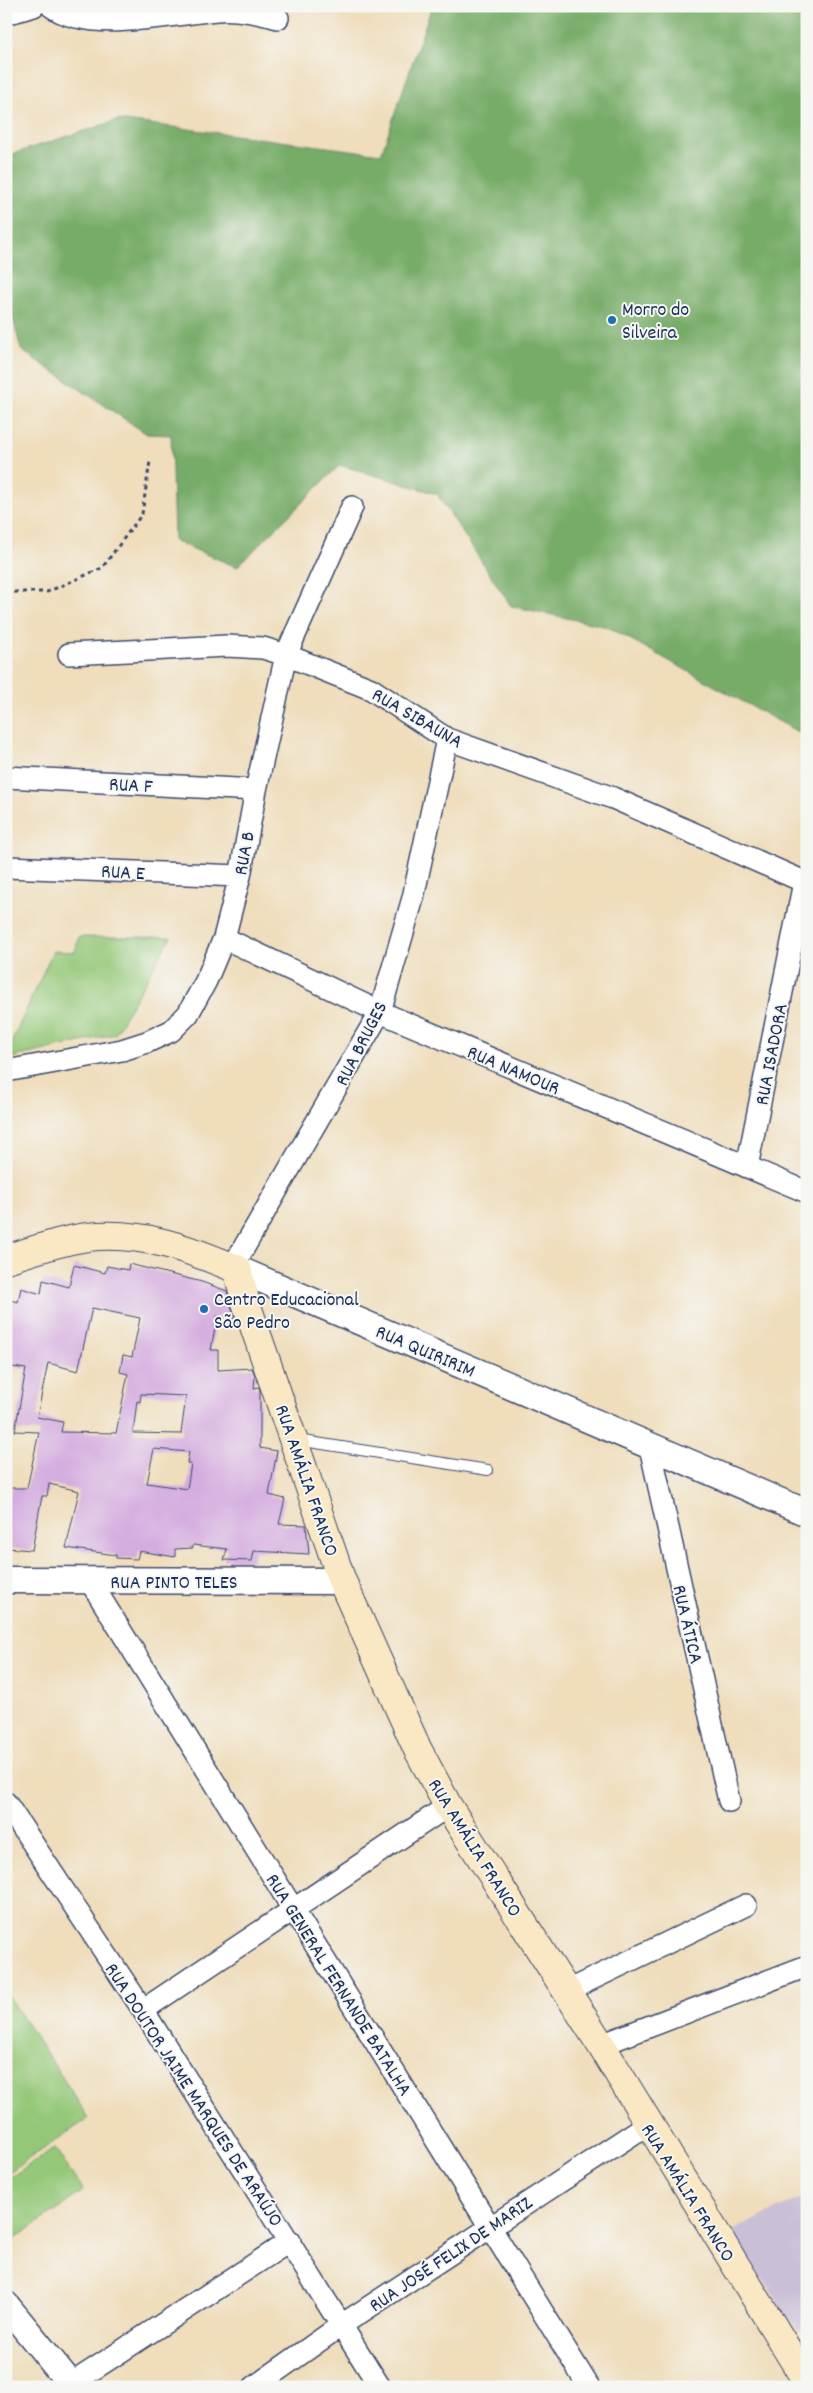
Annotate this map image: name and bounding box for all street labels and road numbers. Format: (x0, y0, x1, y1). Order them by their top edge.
street label: RUA SIBAUNA (366, 682, 467, 757)
street label: RUA F (108, 772, 154, 802)
street label: RUA B (228, 829, 264, 878)
street label: RUA E (100, 859, 146, 889)
street label: RUA BRUGES (329, 997, 396, 1092)
street label: RUA ISADORA (749, 1001, 797, 1108)
street label: RUA NAMOUR (462, 1040, 564, 1104)
street label: RUA QUIRIRIM (371, 1319, 479, 1386)
street label: RUA AMÁLIA FRANCO (266, 1401, 344, 1560)
street label: RUA PINTO TELES (110, 1570, 238, 1598)
street label: RUA ÁTICA (663, 1582, 709, 1667)
street label: RUA AMÁLIA FRANCO (420, 1774, 527, 1923)
street label: RUA GENERAL FERNANDE BATALHA (257, 1869, 418, 2102)
street label: RUA DOUTOR JAIME MARQUES DE ARAÚJO (96, 1958, 288, 2233)
street label: RUA AMÁLIA FRANCO (633, 2119, 740, 2268)
street label: RUA JOSÉ FELIX DE MARIZ (364, 2190, 539, 2321)

